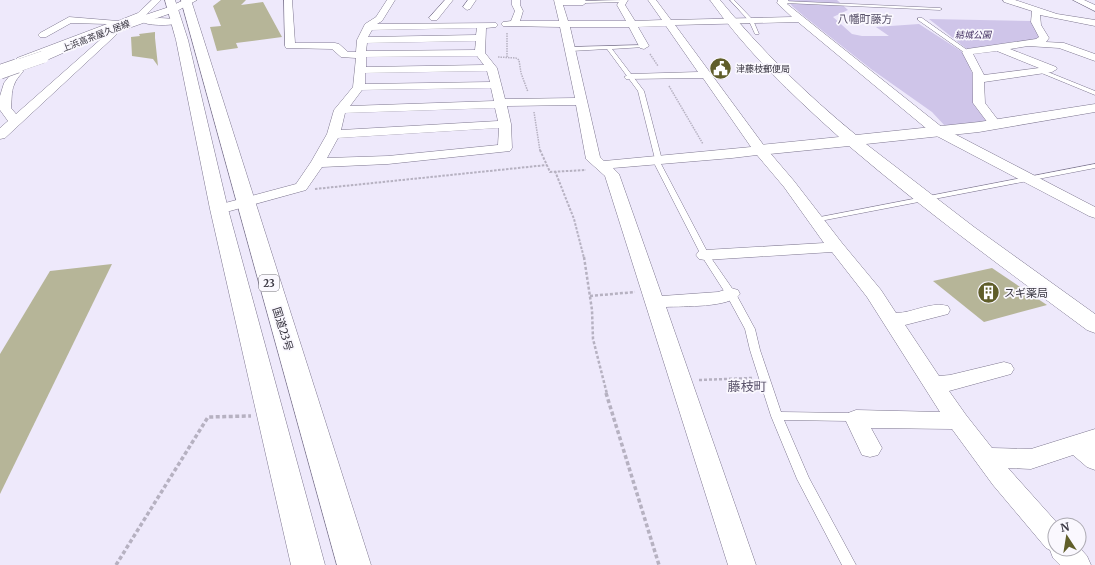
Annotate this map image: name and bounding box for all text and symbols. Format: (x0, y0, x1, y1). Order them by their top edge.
district label: 八幡町藤方 (838, 12, 893, 26)
street label: 上浜高茶屋久居線 (60, 17, 132, 54)
park label: 結城公園 (955, 29, 993, 40)
public building icon: 津藤枝郵便局 (708, 56, 734, 82)
place label: 津藤枝郵便局 (736, 63, 790, 74)
road number: 23 (259, 275, 279, 291)
building icon: スギ薬局 (975, 280, 1001, 306)
place label: スギ薬局 (1004, 286, 1048, 300)
street label: 国道23号 (270, 305, 296, 353)
district label: 藤枝町 (727, 378, 767, 395)
north arrow (1047, 517, 1087, 557)
text: N (1059, 519, 1071, 535)

